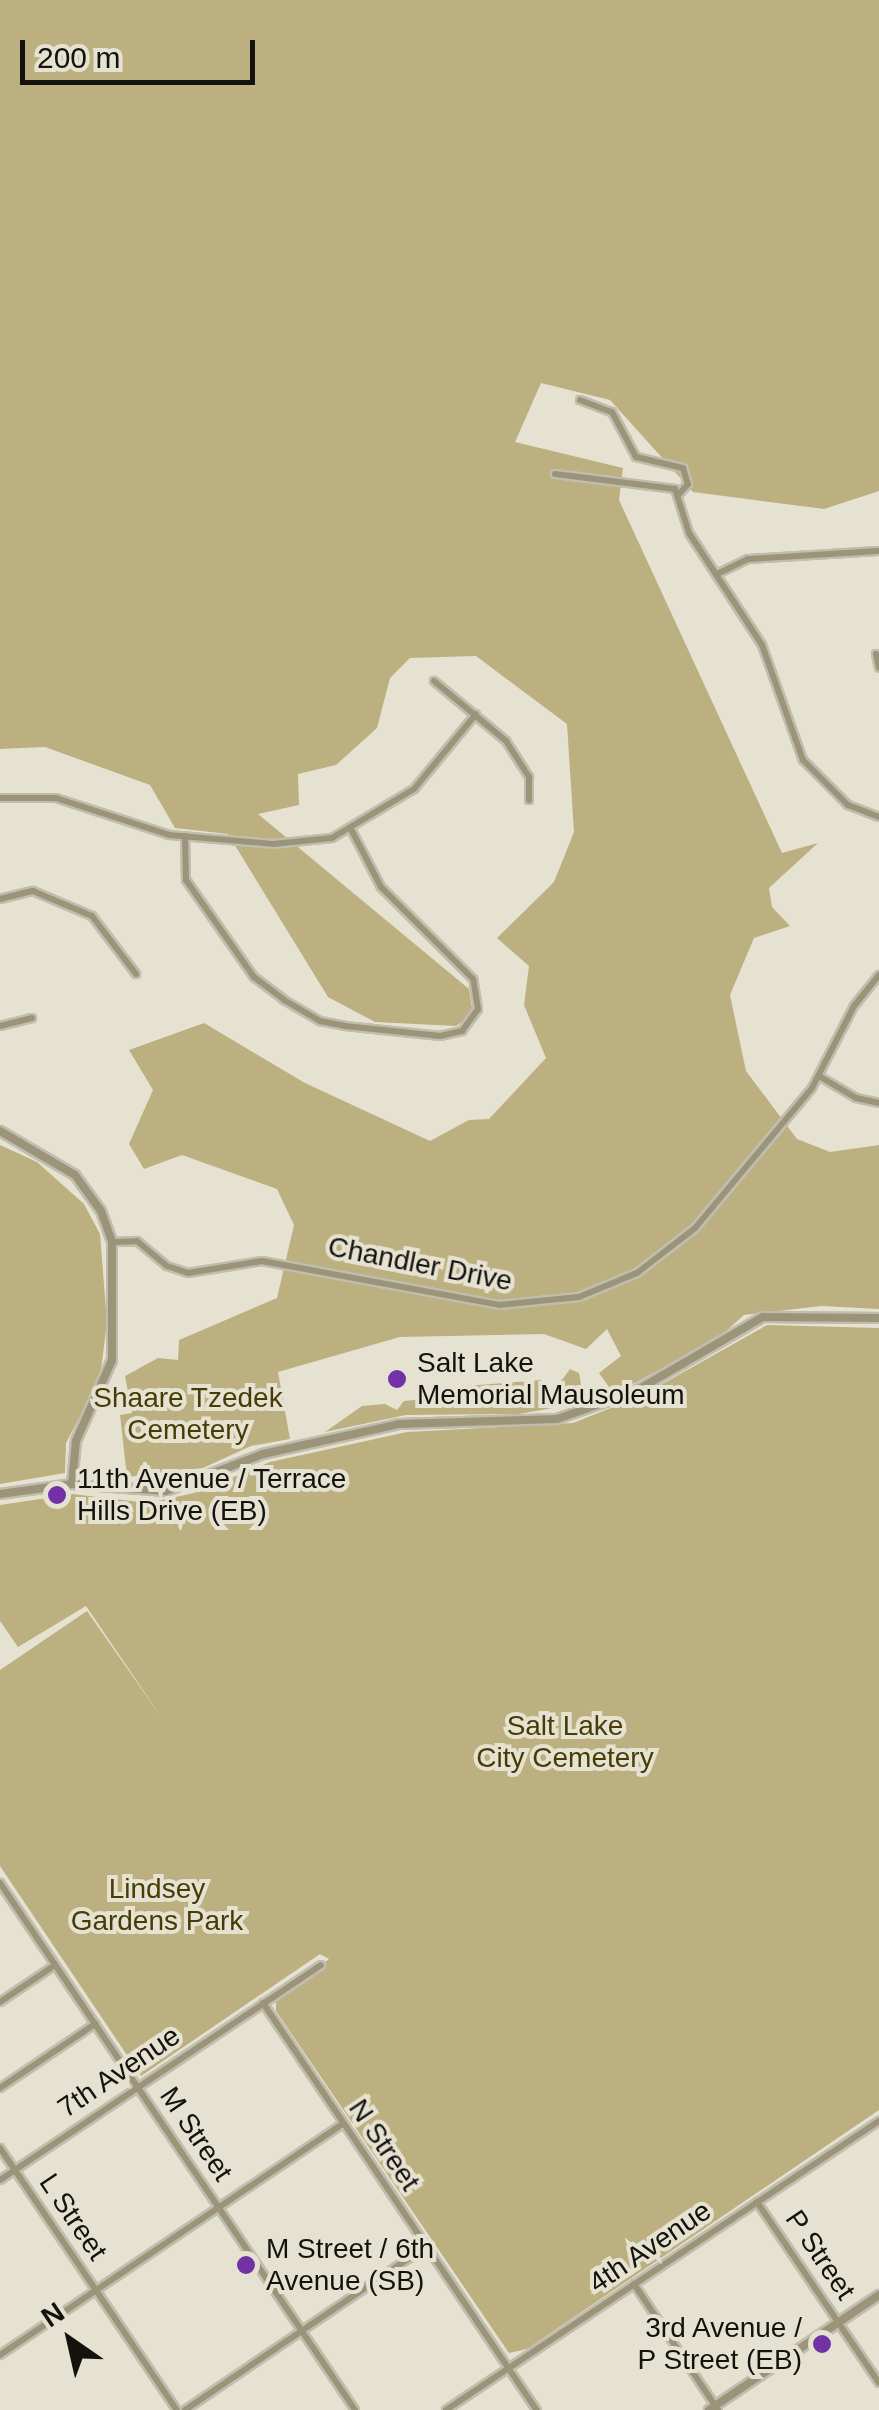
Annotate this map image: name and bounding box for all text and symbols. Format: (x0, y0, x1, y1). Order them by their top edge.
scale bar (25, 20, 260, 82)
text: 200 m (37, 41, 120, 74)
street label: Chandler Drive (325, 1230, 515, 1298)
place label: Salt Lake Memorial Mausoleum (417, 1346, 685, 1412)
marker: Salt Lake Memorial Mausoleum (386, 1368, 408, 1390)
park label: Shaare Tzedek Cemetery (93, 1381, 283, 1447)
place label: 11th Avenue / Terrace Hills Drive (EB) (77, 1462, 348, 1528)
marker: 11th Avenue / Terrace Hills Drive (EB) (46, 1484, 68, 1506)
park label: Salt Lake City Cemetery (476, 1709, 654, 1775)
park label: Lindsey Gardens Park (71, 1872, 243, 1938)
street label: 7th Avenue (51, 2019, 187, 2125)
street label: M Street (152, 2081, 240, 2187)
street label: N Street (341, 2093, 427, 2197)
street label: L Street (32, 2167, 114, 2267)
street label: 4th Avenue (582, 2194, 718, 2300)
street label: P Street (778, 2204, 862, 2306)
place label: M Street / 6th Avenue (SB) (266, 2232, 434, 2298)
marker: M Street / 6th Avenue (SB) (235, 2254, 257, 2276)
north arrow (20, 2290, 120, 2390)
text: N (36, 2296, 70, 2333)
place label: 3rd Avenue / P Street (EB) (637, 2311, 802, 2377)
marker: 3rd Avenue / P Street (EB) (811, 2333, 833, 2355)

